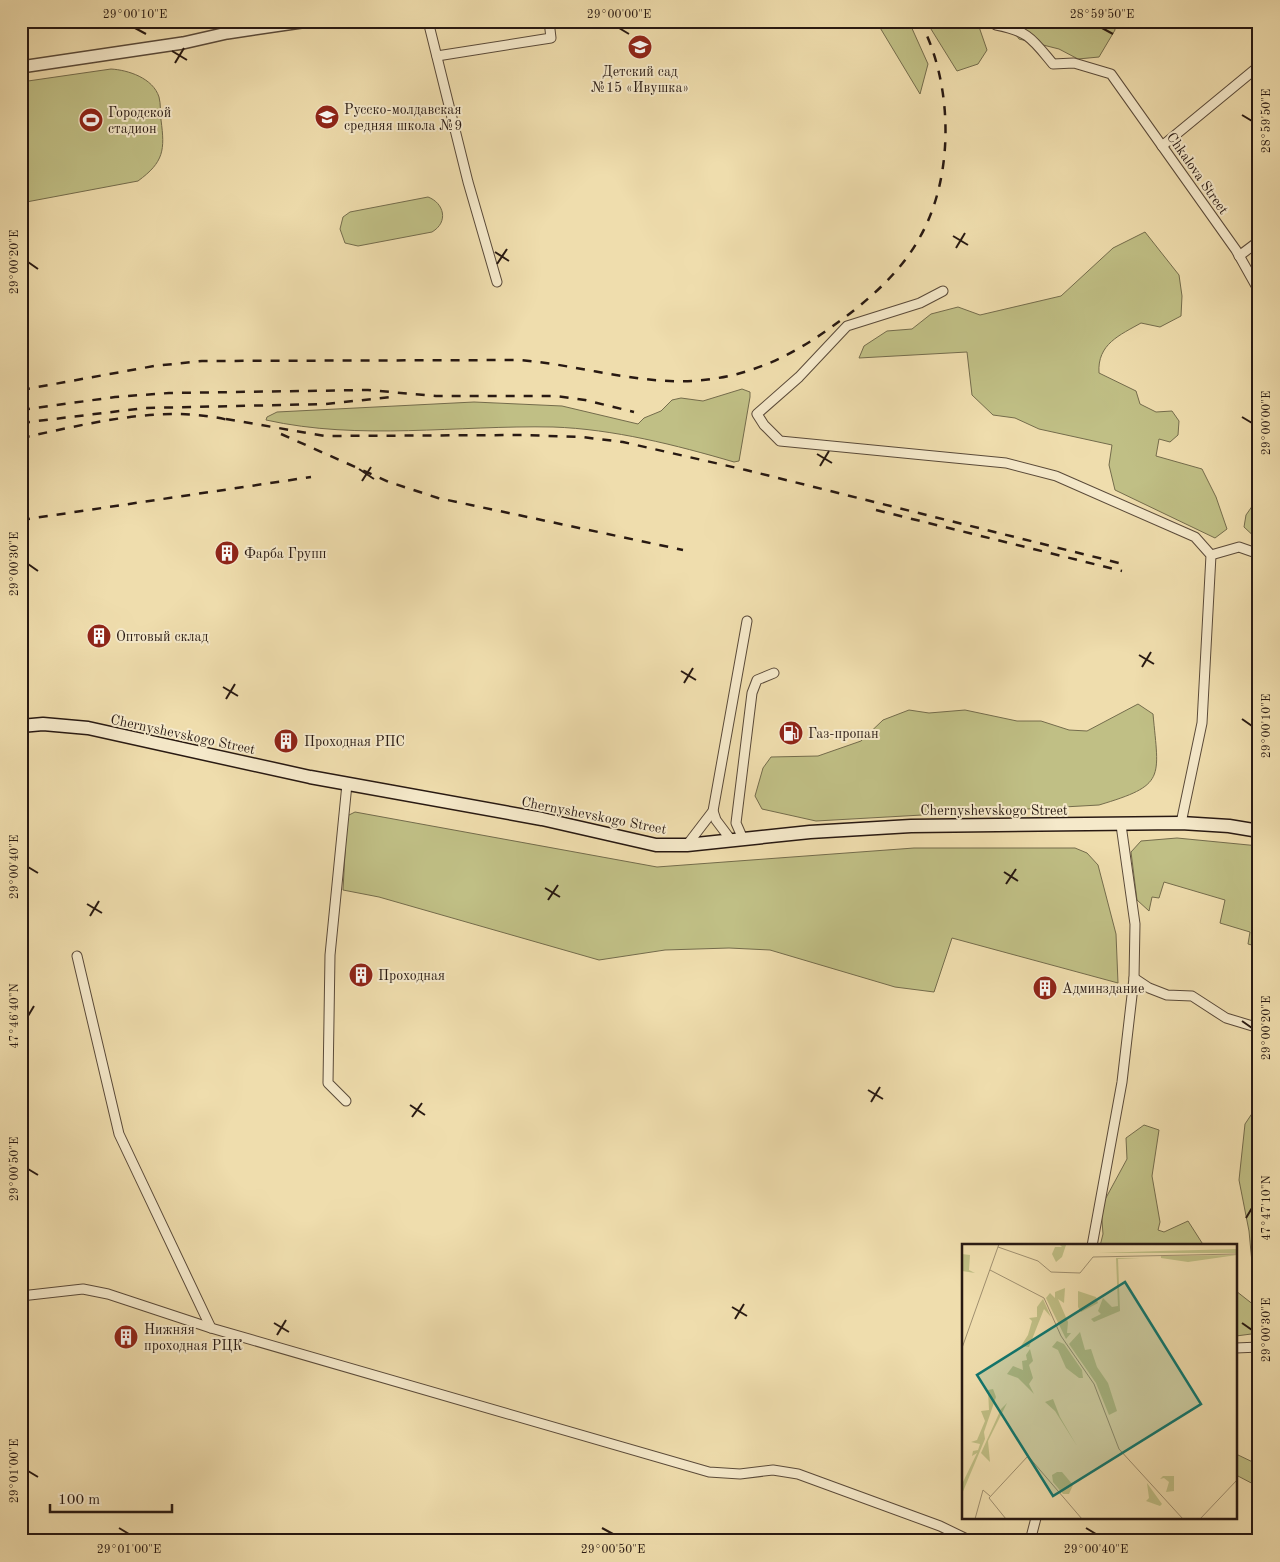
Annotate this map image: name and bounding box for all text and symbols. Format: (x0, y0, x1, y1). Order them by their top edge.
text: 28°59'50"E (1070, 8, 1134, 21)
text: 29°00'10"E (103, 9, 167, 21)
text: 29°00'00"E (587, 9, 651, 21)
school or university icon: Детский сад №15 «Ивушка» (627, 34, 653, 60)
place label: Детский сад №15 «Ивушка» (591, 65, 689, 95)
text: 28°59'50"E (1260, 89, 1273, 153)
place label: Русско-молдавская средняя школа №9 (344, 103, 462, 133)
school or university icon: Русско-молдавская средняя школа №9 (314, 104, 340, 130)
place label: Городской стадион (108, 106, 171, 136)
sports icon: Городской стадион (78, 107, 104, 133)
street label: Chkalova Street (1164, 130, 1231, 217)
text: 29°00'20"E (9, 230, 21, 294)
text: 29°00'00"E (1261, 391, 1273, 455)
text: 29°00'30"E (9, 532, 21, 596)
building icon: Фарба Групп (214, 540, 240, 566)
place label: Фарба Групп (244, 547, 327, 561)
building icon: Оптовый склад (86, 623, 112, 649)
place label: Оптовый склад (116, 630, 209, 644)
text: 29°00'10"E (1261, 694, 1273, 758)
street label: Chernyshevskogo Street (109, 713, 256, 757)
fuel station icon: Газ-пропан (778, 720, 804, 746)
place label: Газ-пропан (808, 727, 879, 741)
building icon: Проходная РПС (273, 728, 299, 754)
place label: Проходная РПС (304, 735, 405, 749)
street label: Chernyshevskogo Street (520, 795, 668, 837)
street label: Chernyshevskogo Street (920, 804, 1068, 818)
text: 29°00'40"E (9, 835, 21, 899)
building icon: Проходная (348, 962, 374, 988)
place label: Проходная (378, 969, 445, 983)
building icon: Админздание (1032, 975, 1058, 1001)
place label: Админздание (1062, 982, 1144, 996)
text: 47°46'40"N (9, 983, 21, 1049)
text: 29°00'20"E (1261, 996, 1273, 1060)
text: 29°00'50"E (8, 1137, 21, 1201)
text: 47°47'10"N (1261, 1175, 1273, 1241)
inset map (962, 1244, 1238, 1520)
text: 29°00'30"E (1261, 1298, 1273, 1362)
place label: Нижняя проходная РЦК (144, 1323, 243, 1353)
building icon: Нижняя проходная РЦК (113, 1324, 139, 1350)
text: 29°01'00"E (9, 1439, 21, 1503)
scale bar (50, 1482, 172, 1514)
text: 100 m (58, 1493, 100, 1508)
text: 29°00'50"E (581, 1543, 645, 1556)
text: 29°01'00"E (97, 1544, 161, 1556)
text: 29°00'40"E (1064, 1544, 1128, 1556)

